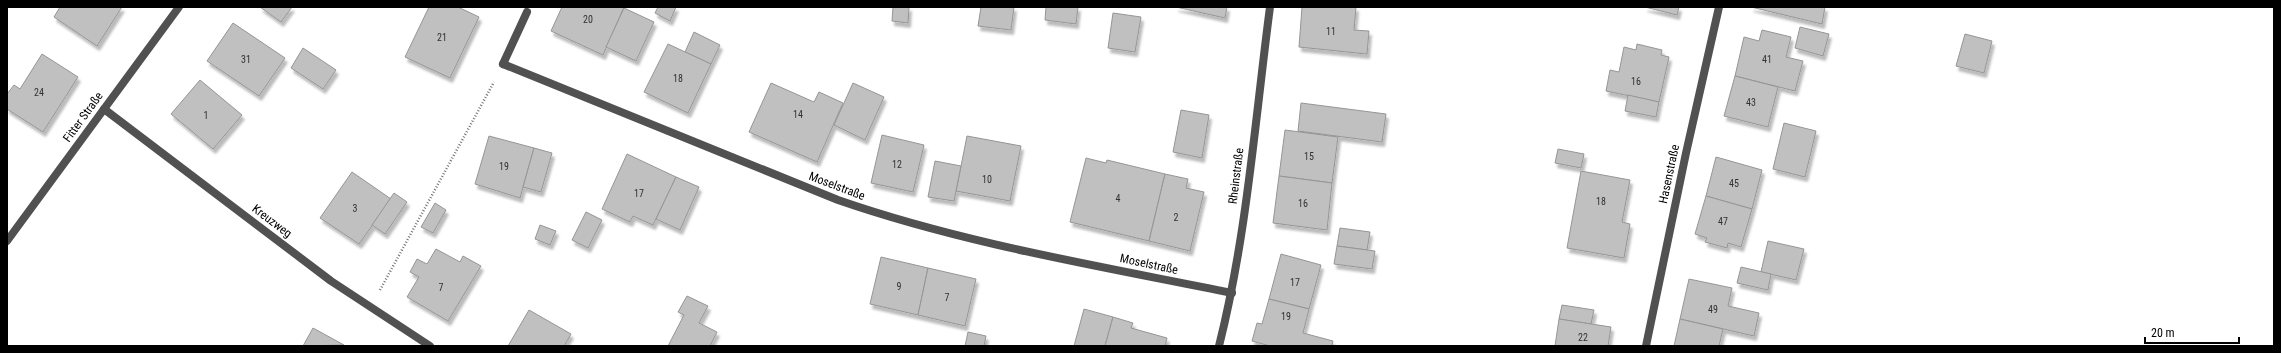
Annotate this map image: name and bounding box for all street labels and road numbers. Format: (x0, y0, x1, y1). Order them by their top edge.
street label: Fitter Straße (60, 89, 106, 145)
street label: Hasenstraße (1656, 143, 1682, 205)
street label: Rheinstraße (1226, 147, 1246, 205)
street label: Moselstraße (807, 169, 867, 203)
street label: Kreuzweg (249, 202, 295, 241)
street label: Moselstraße (1119, 251, 1180, 277)

